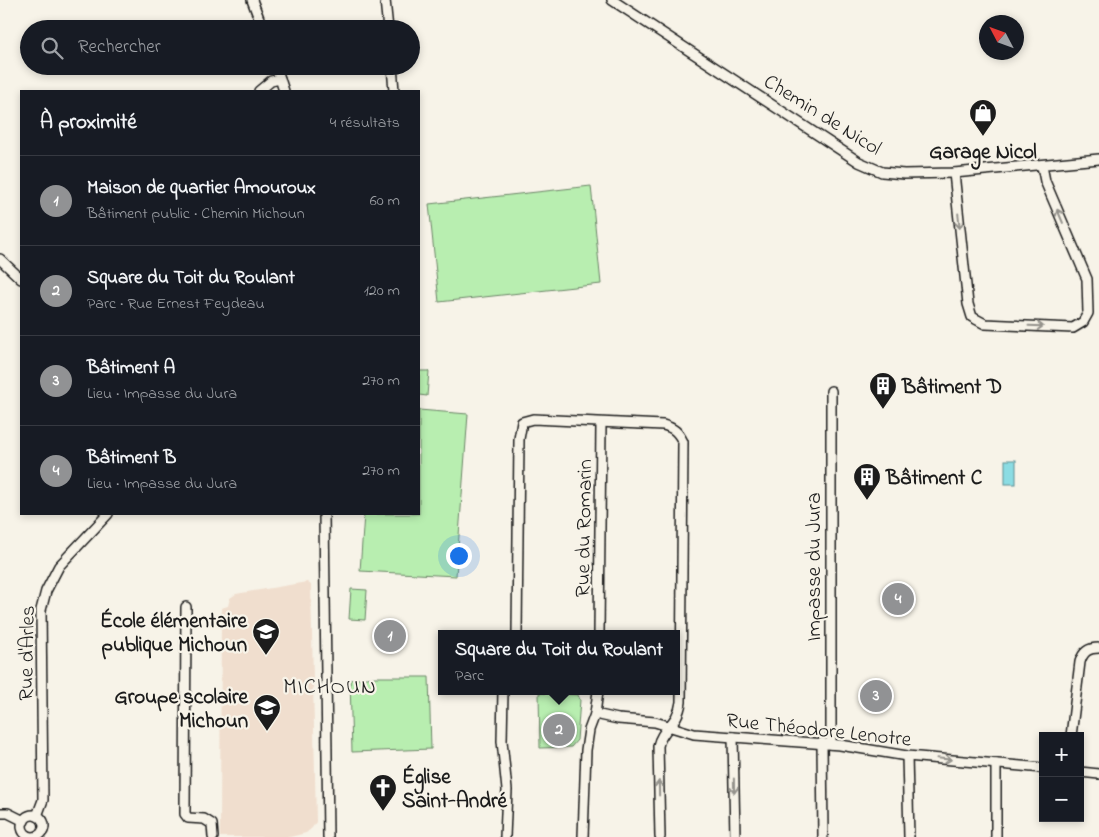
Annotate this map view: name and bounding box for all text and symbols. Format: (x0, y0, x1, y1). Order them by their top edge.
north arrow (979, 15, 1024, 60)
search box (20, 20, 420, 75)
icon: search (38, 34, 66, 62)
text: Rechercher (78, 34, 161, 61)
street label: Chemin de Nicol (757, 67, 887, 164)
shop icon: Garage Nicol (968, 98, 998, 137)
text: À proximité (40, 108, 137, 138)
text: 4 résultats (330, 111, 400, 135)
place label: Garage Nicol (929, 138, 1037, 170)
text: Maison de quartier Amouroux (87, 175, 316, 202)
text: 1 (53, 189, 59, 213)
text: 60 m (370, 189, 400, 213)
text: Bâtiment public · Chemin Michoun (87, 202, 305, 226)
one-way arrow (1055, 209, 1065, 224)
one-way arrow (954, 213, 964, 229)
text: Square du Toit du Roulant (87, 265, 295, 292)
text: 2 (52, 279, 60, 303)
text: 120 m (364, 279, 400, 303)
text: Parc · Rue Ernest Feydeau (87, 292, 265, 316)
one-way arrow (1027, 322, 1043, 331)
text: Bâtiment A (87, 355, 175, 382)
text: 3 (53, 369, 59, 393)
text: 270 m (362, 369, 400, 393)
building icon: Bâtiment D (868, 371, 898, 410)
place label: Bâtiment D (901, 373, 1002, 403)
text: Lieu · Impasse du Jura (87, 382, 237, 406)
text: Bâtiment B (87, 445, 176, 472)
text: 4 (53, 459, 59, 483)
text: 270 m (362, 459, 400, 483)
street label: Rue du Romarin (569, 459, 601, 597)
building icon: Bâtiment C (852, 462, 882, 501)
place label: Bâtiment C (885, 464, 983, 494)
text: Lieu · Impasse du Jura (87, 472, 237, 496)
street label: Impasse du Jura (800, 492, 830, 642)
your location (446, 543, 472, 569)
pin: 4 (882, 580, 914, 618)
street label: Rue d'Arles (12, 605, 44, 701)
place label: École élémentaire publique Michoun (100, 607, 248, 661)
school or university icon: École élémentaire publique Michoun (251, 617, 281, 656)
pin: 1 (374, 617, 406, 655)
popup (438, 630, 680, 695)
text: Square du Toit du Roulant (455, 637, 663, 664)
text: Parc (455, 664, 484, 688)
district label: MICHOUN (283, 672, 377, 704)
pin: 3 (860, 677, 892, 715)
place label: Groupe scolaire Michoun (115, 683, 249, 737)
school or university icon: Groupe scolaire Michoun (252, 693, 282, 732)
street label: Rue Théodore Lenotre (725, 706, 913, 756)
pin: 2 (543, 711, 575, 749)
map controls (1039, 732, 1084, 822)
button: + (1039, 732, 1084, 777)
one-way arrow (935, 754, 951, 764)
place label: Église Saint-André (402, 763, 507, 817)
church icon: Église Saint-André (368, 773, 398, 812)
button: − (1039, 777, 1084, 822)
one-way arrow (729, 778, 739, 794)
one-way arrow (654, 781, 664, 797)

